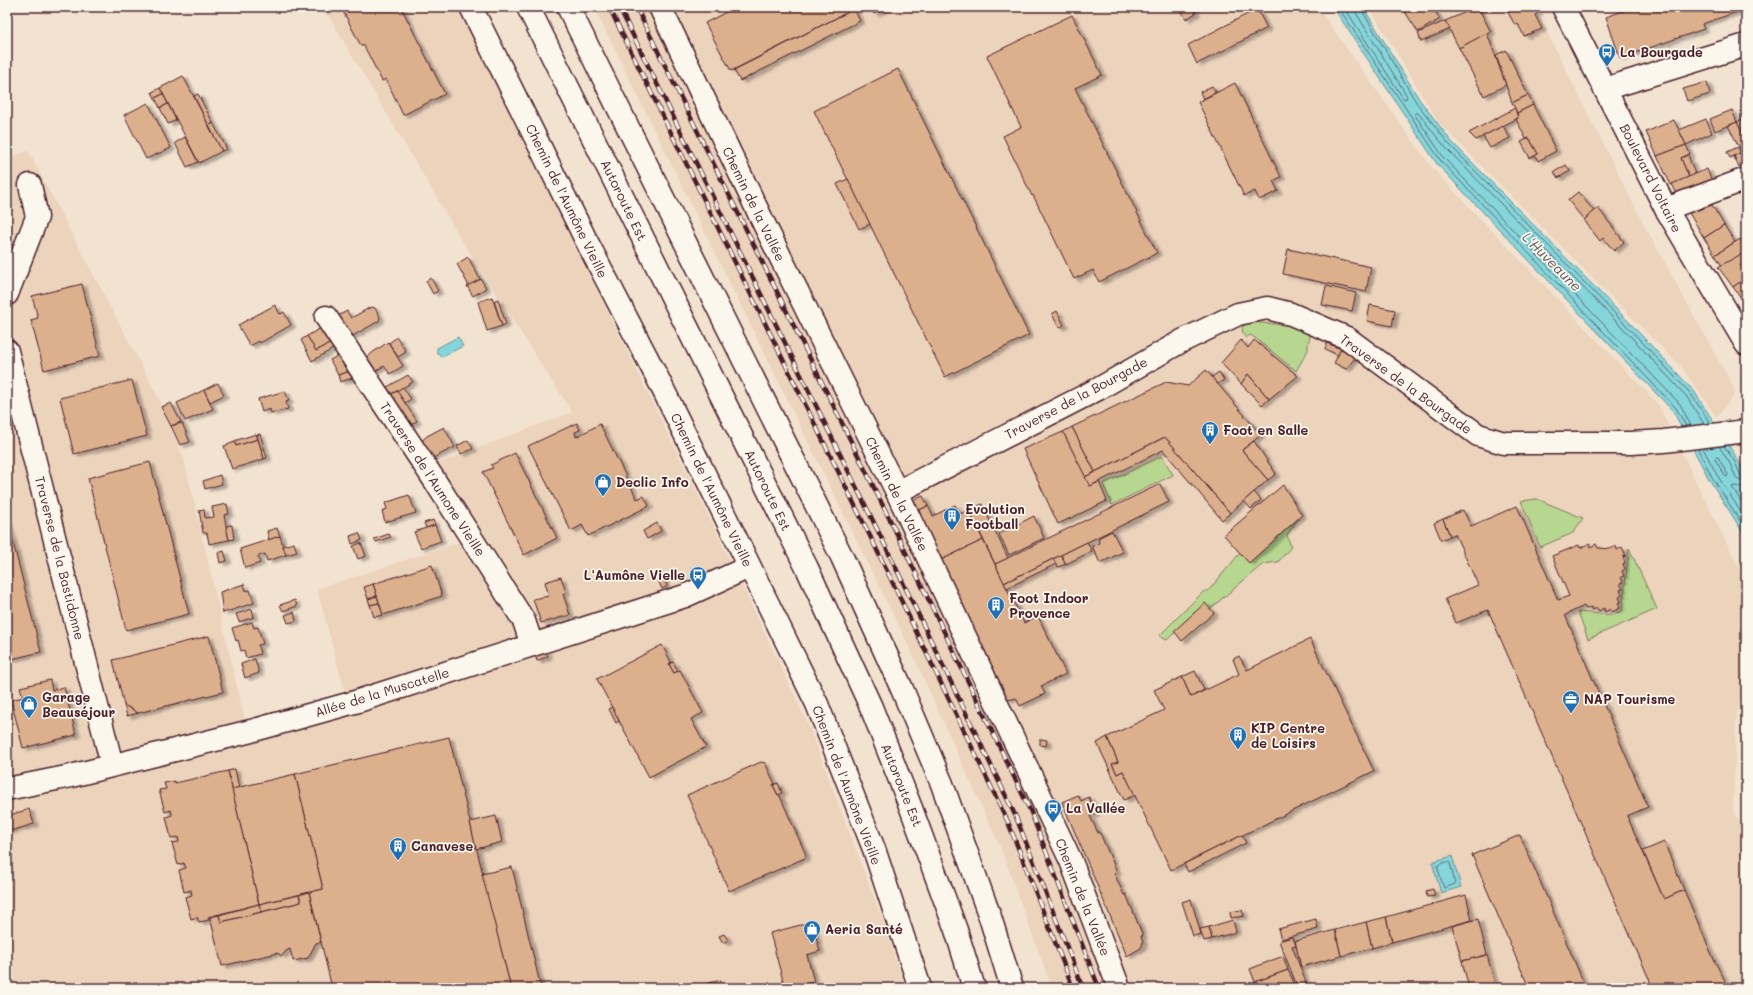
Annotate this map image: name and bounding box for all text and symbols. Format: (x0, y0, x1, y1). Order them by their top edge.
bus stop icon: La Bourgade (1597, 42, 1617, 67)
place label: La Bourgade (1620, 43, 1703, 60)
street label: Chemin de l'Aumône Vieille (523, 121, 612, 281)
street label: Boulevard Voltaire (1617, 121, 1686, 235)
street label: Chemin de la Vallée (719, 144, 790, 264)
street label: Autoroute Est (597, 156, 652, 243)
water label: L'Huveaune (1518, 228, 1586, 296)
street label: Traverse de la Bourgade (1337, 330, 1476, 437)
street label: Traverse de la Bourgade (1002, 353, 1150, 442)
street label: Traverse de l'Aumone Vieille (377, 398, 490, 559)
street label: Chemin de l'Aumône Vieille (668, 410, 757, 570)
building icon: Foot en Salle (1200, 420, 1220, 445)
place label: Foot en Salle (1223, 421, 1309, 438)
street label: Chemin de la Vallée (862, 434, 933, 554)
street label: Autoroute Est (741, 446, 796, 533)
shop icon: Declic Info (593, 472, 613, 497)
place label: Declic Info (616, 473, 689, 490)
street label: Traverse de la Bastidonne (32, 474, 89, 642)
place label: Evolution Football (965, 500, 1025, 532)
building icon: Evolution Football (942, 506, 962, 531)
bus stop icon: L'Aumône Vielle (688, 565, 708, 590)
place label: L'Aumône Vielle (584, 566, 685, 583)
place label: Foot Indoor Provence (1009, 589, 1089, 621)
building icon: Foot Indoor Provence (986, 595, 1006, 620)
street label: Allée de la Muscatelle (313, 663, 451, 720)
place label: Garage Beauséjour (42, 688, 115, 720)
office icon: NAP Tourisme (1561, 689, 1581, 714)
place label: NAP Tourisme (1584, 690, 1676, 707)
shop icon: Garage Beauséjour (19, 694, 39, 719)
street label: Chemin de l'Aumône Vieille (809, 703, 886, 867)
place label: KIP Centre de Loisirs (1251, 719, 1325, 751)
building icon: KIP Centre de Loisirs (1228, 725, 1248, 750)
street label: Autoroute Est (878, 741, 927, 829)
bus stop icon: La Vallée (1043, 798, 1063, 823)
place label: La Vallée (1066, 799, 1126, 816)
street label: Chemin de la Vallée (1052, 835, 1115, 958)
building icon: Canavese (388, 836, 408, 861)
place label: Canavese (411, 837, 473, 854)
shop icon: Aeria Santé (802, 919, 822, 944)
place label: Aeria Santé (825, 920, 903, 937)

